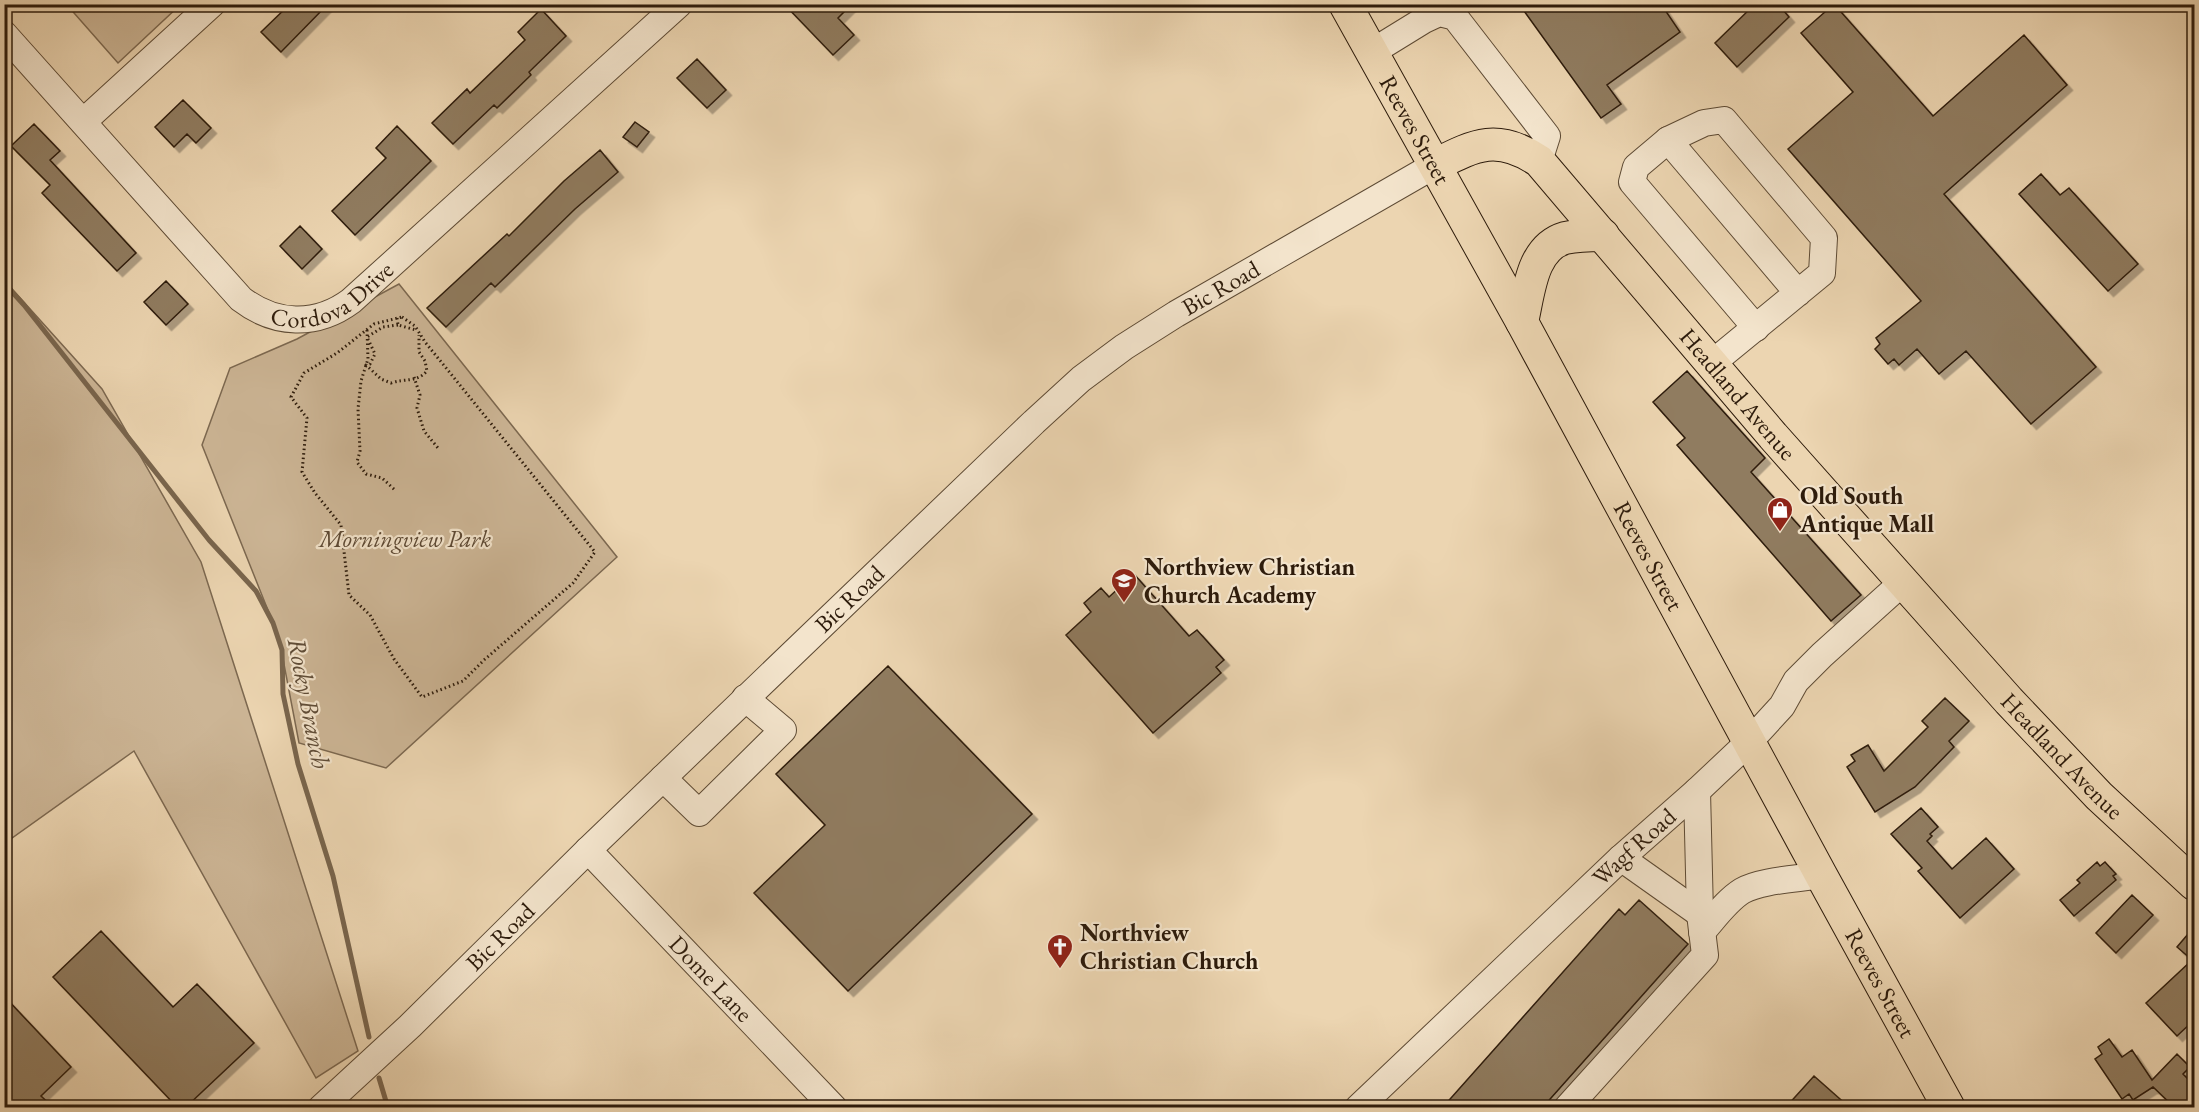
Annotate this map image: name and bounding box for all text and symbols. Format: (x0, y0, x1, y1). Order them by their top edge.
street label: Reeves Street (1373, 69, 1458, 190)
street label: Bic Road (1176, 253, 1266, 322)
street label: Cordova Drive (268, 254, 400, 335)
street label: Headland Avenue (1673, 321, 1803, 467)
place label: Old South Antique Mall (1799, 480, 1934, 540)
shop icon: Old South Antique Mall (1765, 495, 1795, 533)
street label: Reeves Street (1607, 496, 1691, 616)
park label: Morningview Park (317, 523, 491, 554)
place label: Northview Christian Church Academy (1144, 551, 1355, 611)
street label: Bic Road (808, 557, 891, 639)
school or university icon: Northview Christian Church Academy (1109, 566, 1139, 604)
water label: Rocky Branch (280, 635, 338, 772)
street label: Headland Avenue (1994, 686, 2130, 826)
street label: Wagf Road (1585, 800, 1683, 892)
street label: Bic Road (459, 895, 542, 977)
place label: Northview Christian Church (1080, 917, 1259, 976)
street label: Reeves Street (1838, 923, 1924, 1043)
street label: Dome Lane (663, 929, 760, 1028)
church icon: Northview Christian Church (1045, 932, 1075, 970)

